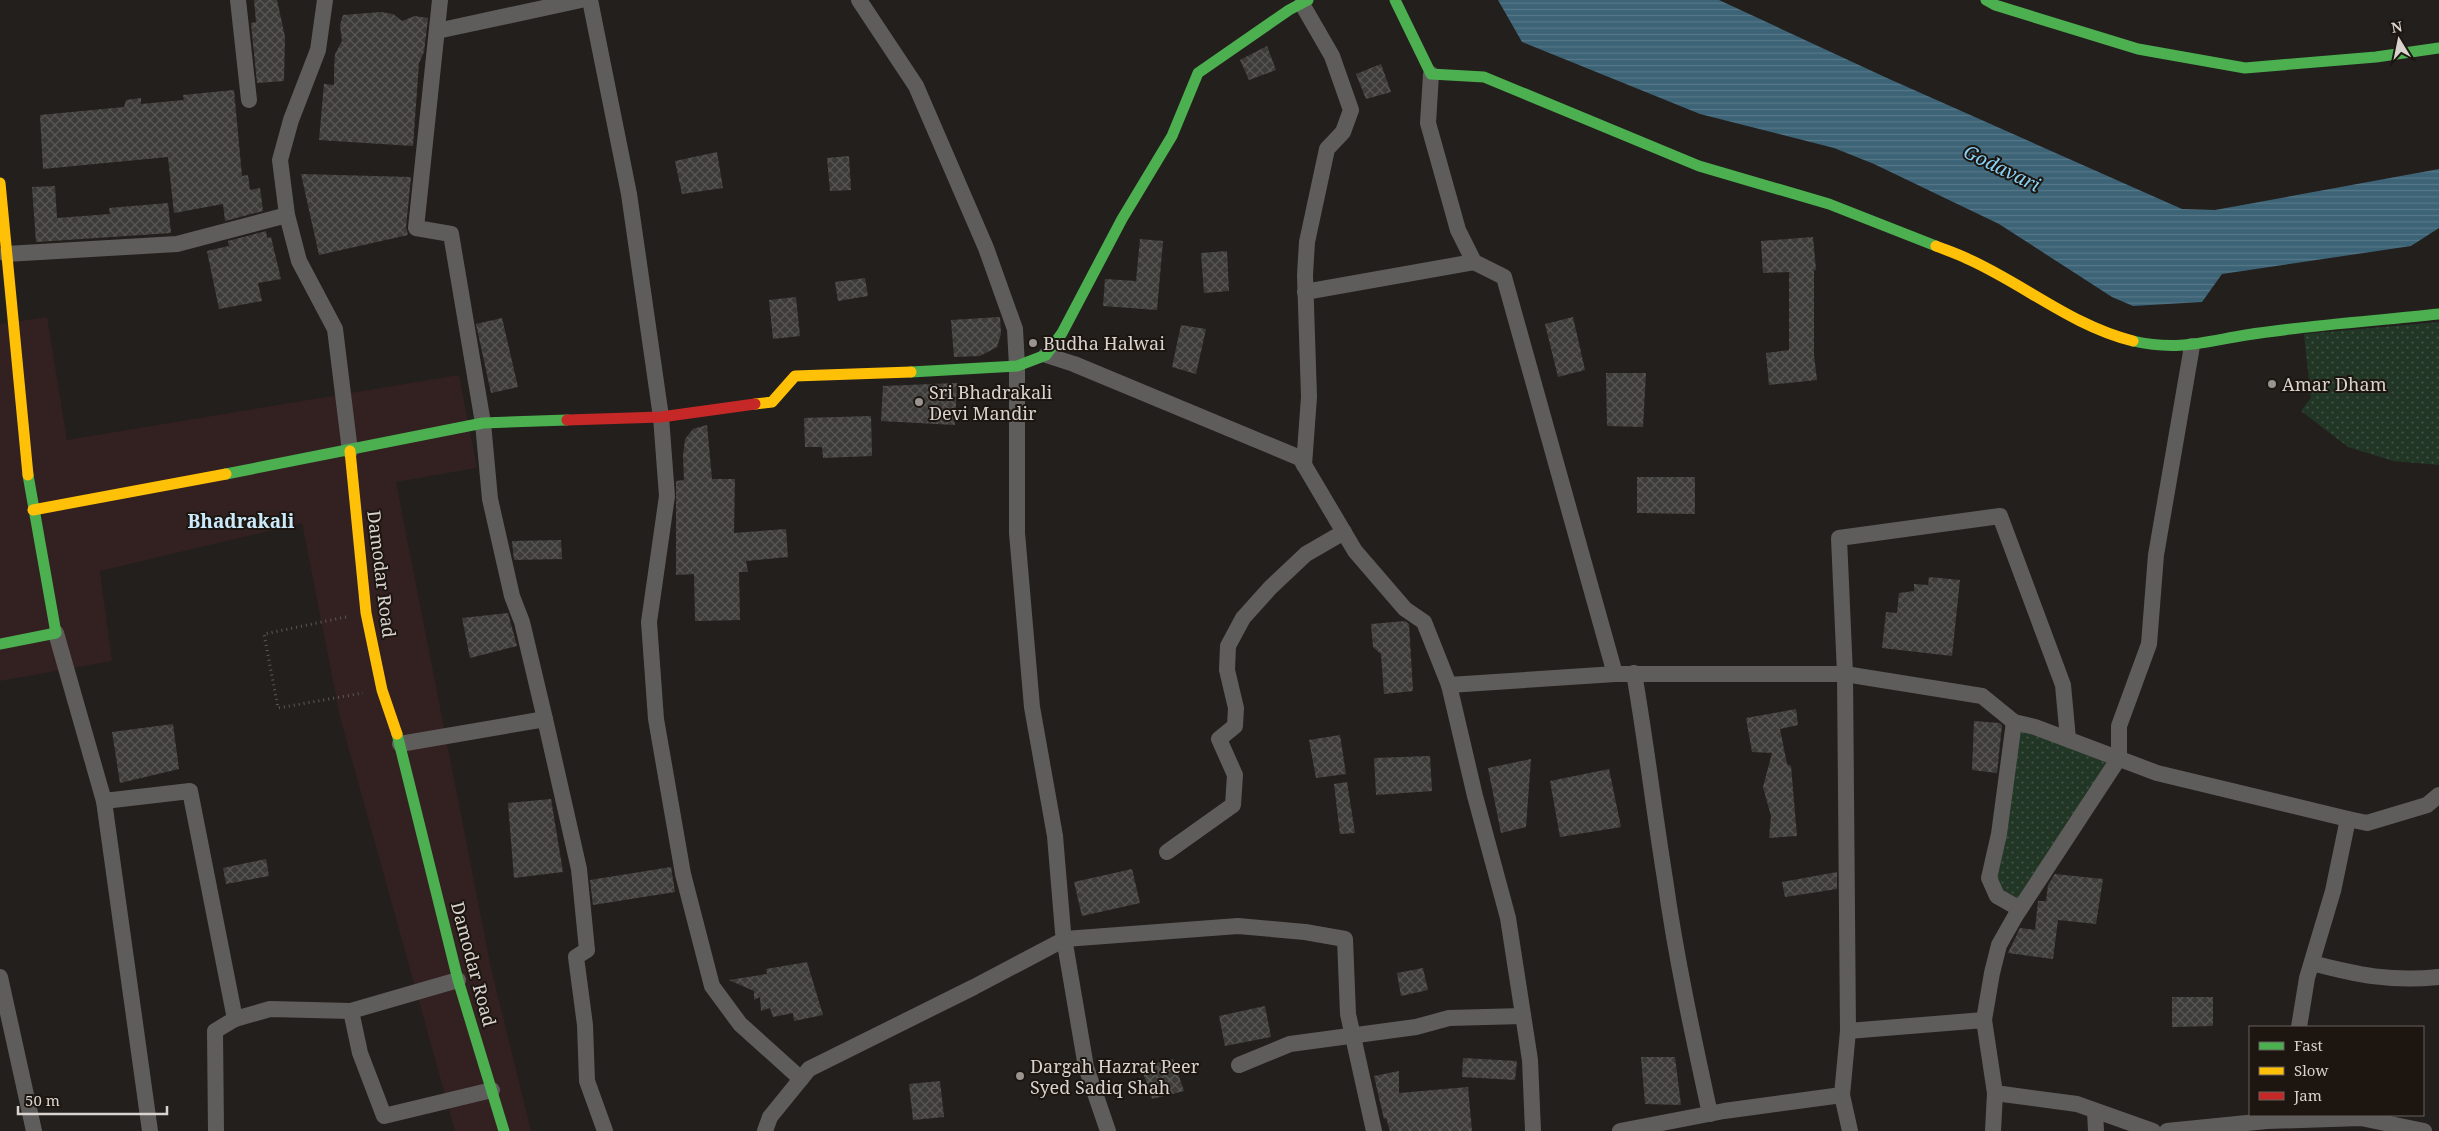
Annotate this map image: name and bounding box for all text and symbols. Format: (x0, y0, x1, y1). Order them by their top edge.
north arrow (2374, 15, 2424, 65)
text: N (2390, 16, 2404, 37)
water label: Godavari (1959, 138, 2045, 198)
place label: Budha Halwai (1043, 331, 1165, 355)
marker: Budha Halwai (1027, 337, 1039, 349)
place label: Amar Dham (2282, 372, 2387, 396)
marker: Amar Dham (2266, 378, 2278, 390)
place label: Sri Bhadrakali Devi Mandir (929, 380, 1053, 425)
marker: Sri Bhadrakali Devi Mandir (913, 396, 925, 408)
district label: Bhadrakali (187, 508, 295, 534)
street label: Damodar Road (362, 509, 402, 639)
street label: Damodar Road (446, 899, 502, 1029)
legend (2249, 1026, 2424, 1116)
text: Fast (2294, 1035, 2323, 1055)
place label: Dargah Hazrat Peer Syed Sadiq Shah (1030, 1054, 1200, 1099)
text: Slow (2294, 1060, 2328, 1080)
marker: Dargah Hazrat Peer Syed Sadiq Shah (1014, 1070, 1026, 1082)
scale bar (18, 1084, 166, 1116)
text: Jam (2293, 1085, 2322, 1105)
text: 50 m (25, 1090, 60, 1110)

